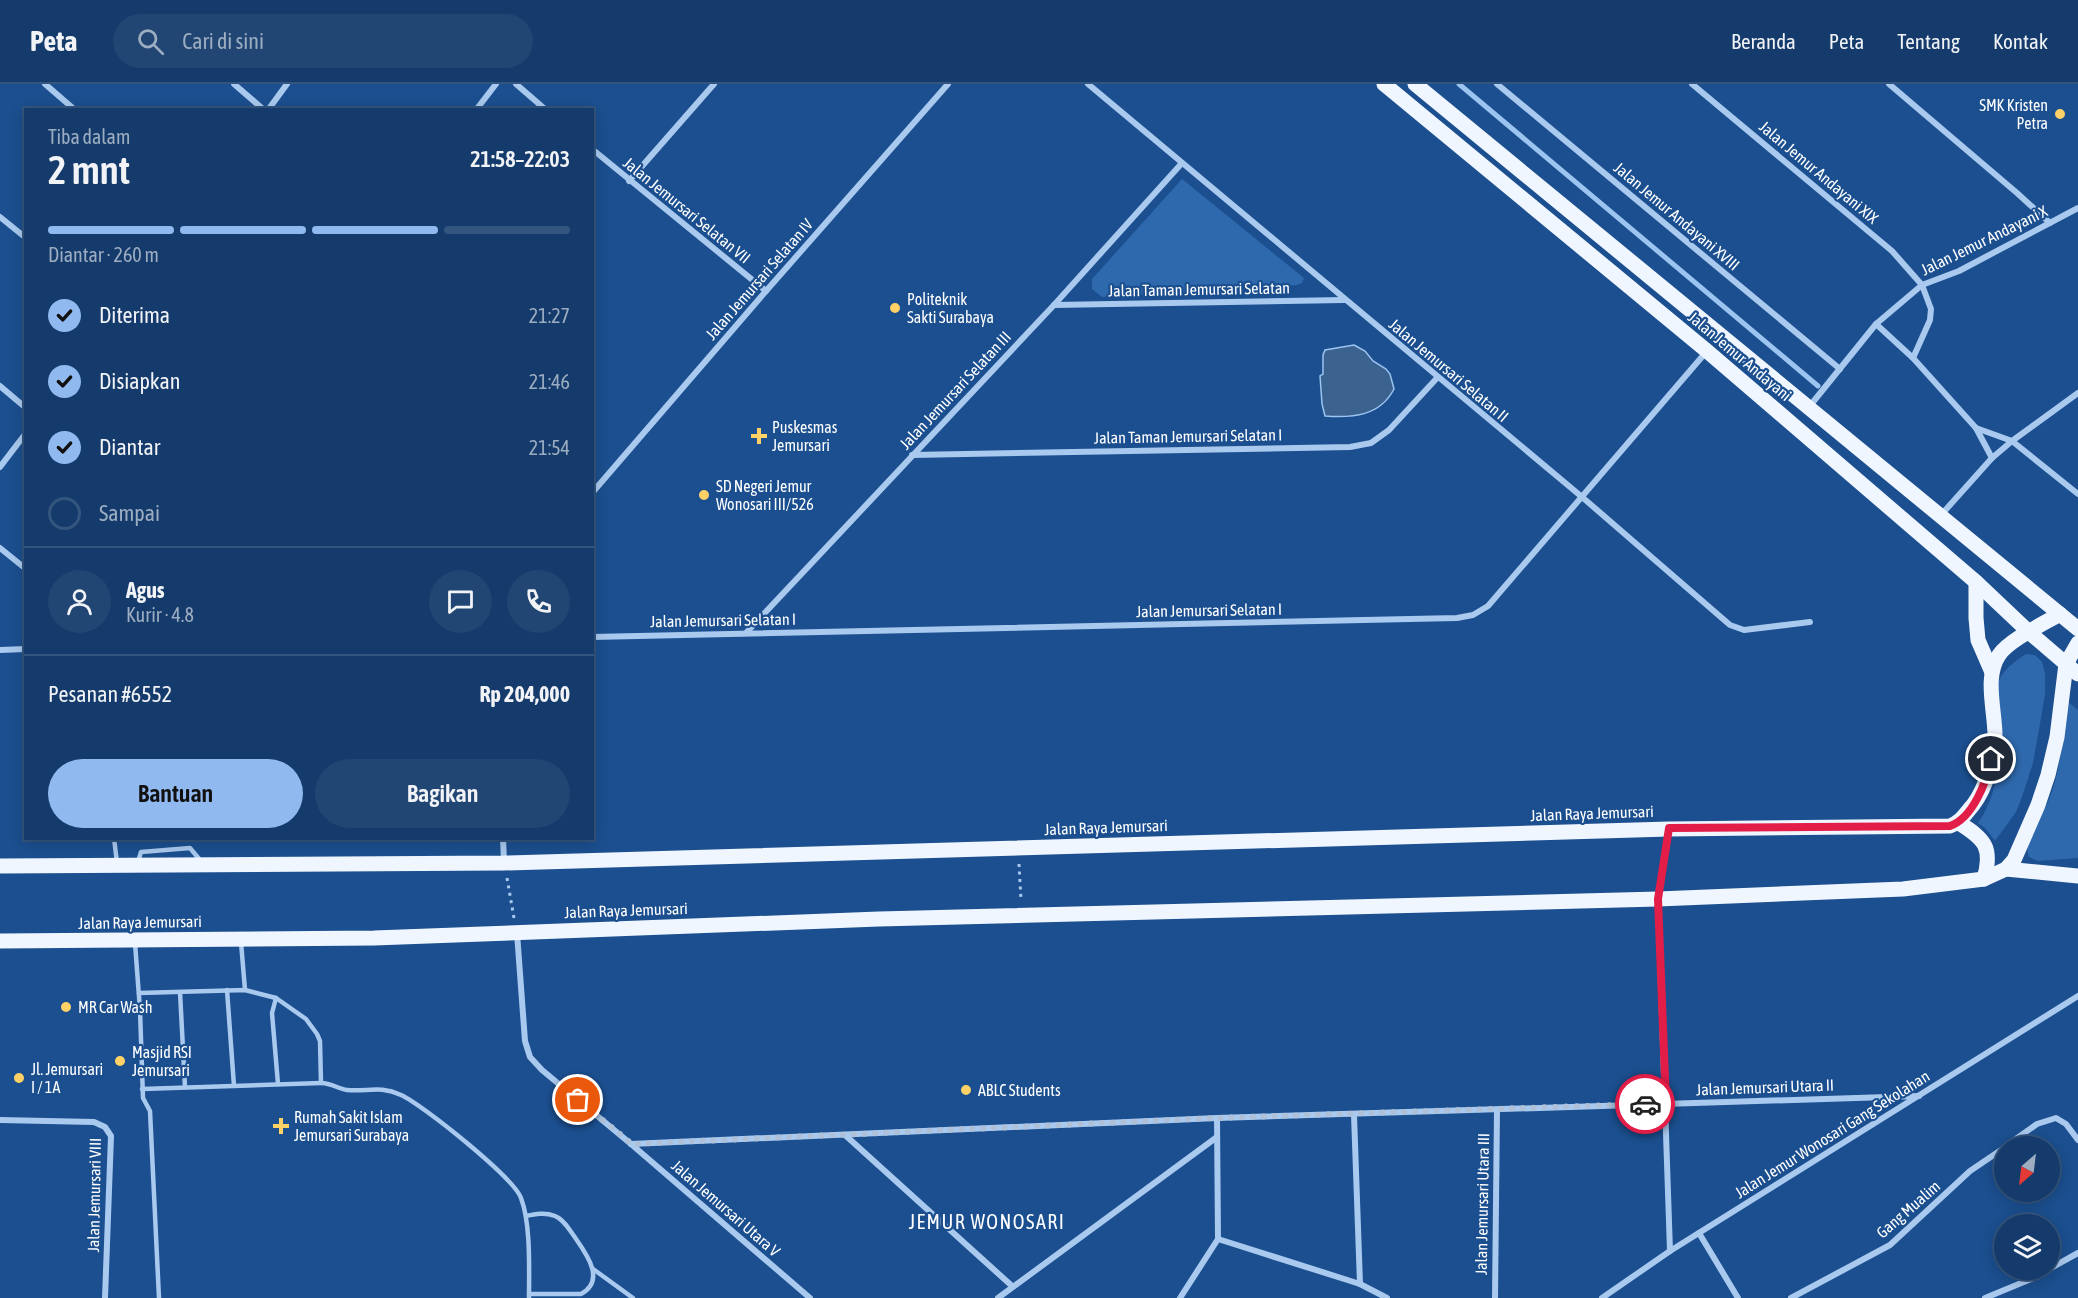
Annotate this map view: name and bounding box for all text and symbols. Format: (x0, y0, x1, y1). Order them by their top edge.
search box (113, 14, 533, 68)
text: Peta (30, 25, 77, 57)
icon: search (134, 25, 167, 58)
text: Cari di sini (182, 28, 264, 54)
text: Beranda (1731, 29, 1796, 53)
text: Peta (1829, 29, 1864, 53)
text: Tentang (1897, 29, 1960, 53)
text: Kontak (1993, 29, 2048, 53)
place label: SMK Kristen Petra (1979, 96, 2048, 132)
marker: SMK Kristen Petra (2053, 107, 2067, 121)
street label: Jalan Jemur Andayani XIX (1755, 117, 1883, 228)
text: Tiba dalam (48, 125, 130, 148)
text: 21:58–22:03 (470, 146, 570, 172)
text: 2 mnt (48, 148, 130, 192)
street label: Jalan Jemursari Selatan VII (620, 153, 754, 267)
street label: Jalan Jemur Andayani XVIII (1610, 158, 1743, 274)
street label: Jalan Jemur Andayani X (1918, 201, 2051, 279)
street label: Jalan Jemursari Selatan IV (702, 215, 816, 343)
text: Diantar · 260 m (48, 243, 159, 266)
street label: Jalan Taman Jemursari Selatan (1108, 278, 1290, 300)
place label: Politeknik Sakti Surabaya (907, 290, 994, 327)
icon: check (48, 299, 81, 332)
marker: Politeknik Sakti Surabaya (888, 301, 902, 315)
text: Diterima (99, 302, 170, 328)
text: 21:27 (529, 304, 570, 327)
street label: Jalan Jemur Andayani (1684, 308, 1795, 405)
street label: Jalan Jemursari Selatan II (1386, 315, 1512, 425)
street label: Jalan Jemursari Selatan III (896, 327, 1014, 453)
icon: check (48, 365, 81, 398)
text: Disiapkan (99, 368, 180, 394)
text: 21:46 (529, 370, 570, 393)
place label: Puskesmas Jemursari (772, 418, 838, 454)
street label: Jalan Taman Jemursari Selatan I (1094, 425, 1282, 447)
marker: Puskesmas Jemursari (750, 427, 768, 445)
icon: check (48, 431, 81, 464)
text: Diantar (99, 434, 160, 460)
text: 21:54 (529, 436, 570, 459)
place label: SD Negeri Jemur Wonosari III/526 (716, 477, 814, 513)
marker: SD Negeri Jemur Wonosari III/526 (697, 488, 711, 502)
text: Sampai (99, 500, 160, 526)
button: person (48, 570, 111, 633)
button: chat (429, 570, 492, 633)
button: phone (507, 570, 570, 633)
text: Agus (126, 577, 165, 603)
street label: Jalan Jemursari Selatan I (1136, 600, 1282, 620)
text: Kurir · 4.8 (126, 603, 194, 626)
street label: Jalan Jemursari Selatan I (650, 610, 796, 630)
text: Pesanan #6552 (48, 681, 172, 707)
text: Rp 204,000 (480, 681, 570, 707)
pin (1965, 733, 2016, 784)
icon: home (1974, 742, 2007, 775)
button: Bantuan (48, 759, 303, 828)
button: Bagikan (315, 759, 570, 828)
street label: Jalan Raya Jemursari (1530, 802, 1654, 825)
street label: Jalan Raya Jemursari (1044, 816, 1168, 839)
street label: Jalan Raya Jemursari (564, 899, 688, 922)
street label: Jalan Raya Jemursari (78, 912, 202, 933)
place label: MR Car Wash (78, 998, 152, 1016)
marker: MR Car Wash (59, 1000, 73, 1014)
place label: Masjid RSI Jemursari (132, 1043, 192, 1079)
marker: Masjid RSI Jemursari (113, 1054, 127, 1068)
place label: Jl. Jemursari I / 1A (31, 1060, 103, 1096)
street label: Jalan Jemur Wonosari Gang Sekolahan (1731, 1066, 1933, 1202)
marker: Jl. Jemursari I / 1A (12, 1071, 26, 1085)
pin (552, 1074, 603, 1125)
courier (1615, 1074, 1675, 1134)
street label: Jalan Jemursari Utara II (1696, 1076, 1834, 1098)
place label: ABLC Students (978, 1081, 1061, 1099)
icon: bag (561, 1083, 594, 1116)
marker: ABLC Students (959, 1083, 973, 1097)
icon: car (1629, 1088, 1662, 1121)
place label: Rumah Sakit Islam Jemursari Surabaya (294, 1108, 409, 1145)
marker: Rumah Sakit Islam Jemursari Surabaya (272, 1117, 290, 1135)
street label: Jalan Jemursari Utara III (1472, 1133, 1492, 1275)
north arrow (1994, 1136, 2060, 1202)
map controls (1994, 1136, 2060, 1280)
street label: Jalan Jemursari VIII (84, 1138, 104, 1252)
street label: Jalan Jemursari Utara V (668, 1156, 784, 1260)
street label: Gang Mualim (1873, 1177, 1944, 1242)
district label: JEMUR WONOSARI (909, 1210, 1065, 1233)
button: layers (1994, 1214, 2060, 1280)

